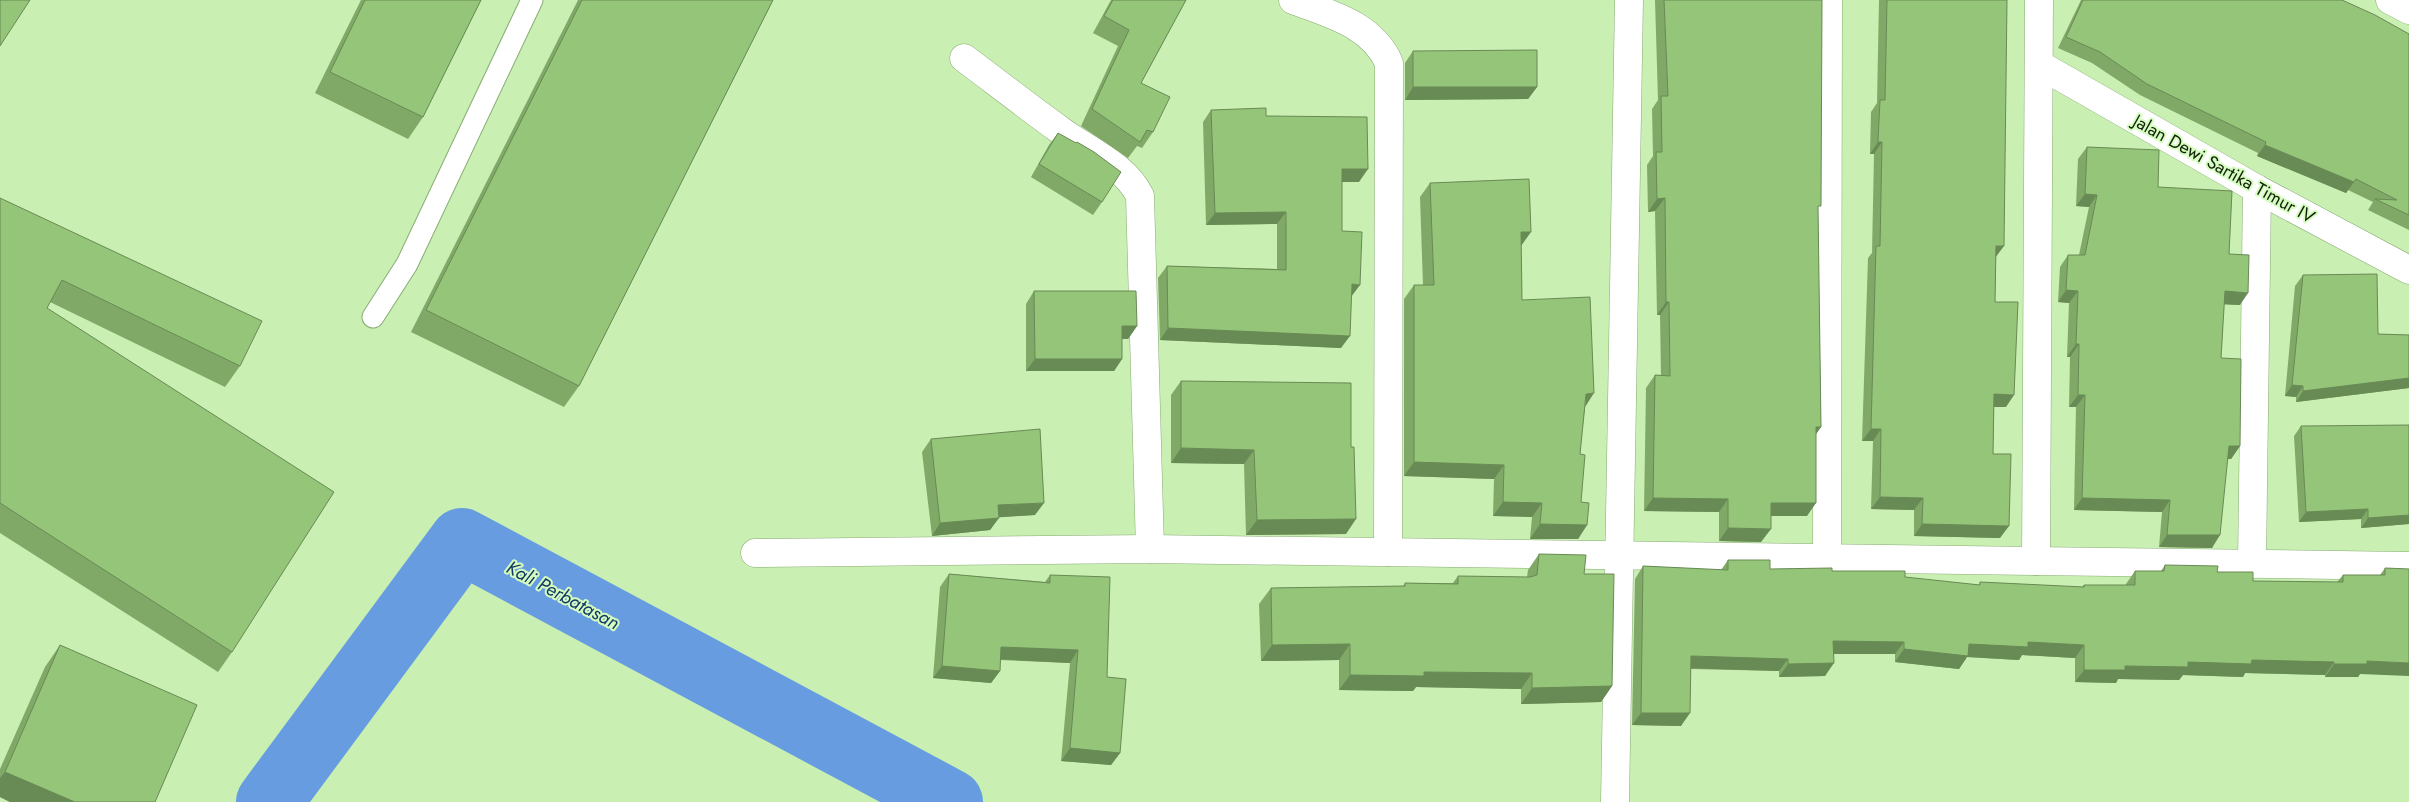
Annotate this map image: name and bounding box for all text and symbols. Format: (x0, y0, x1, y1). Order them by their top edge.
street label: Jalan Dewi Sartika Timur IV (2127, 107, 2320, 230)
water label: Kali Perbatasan (502, 554, 624, 636)

